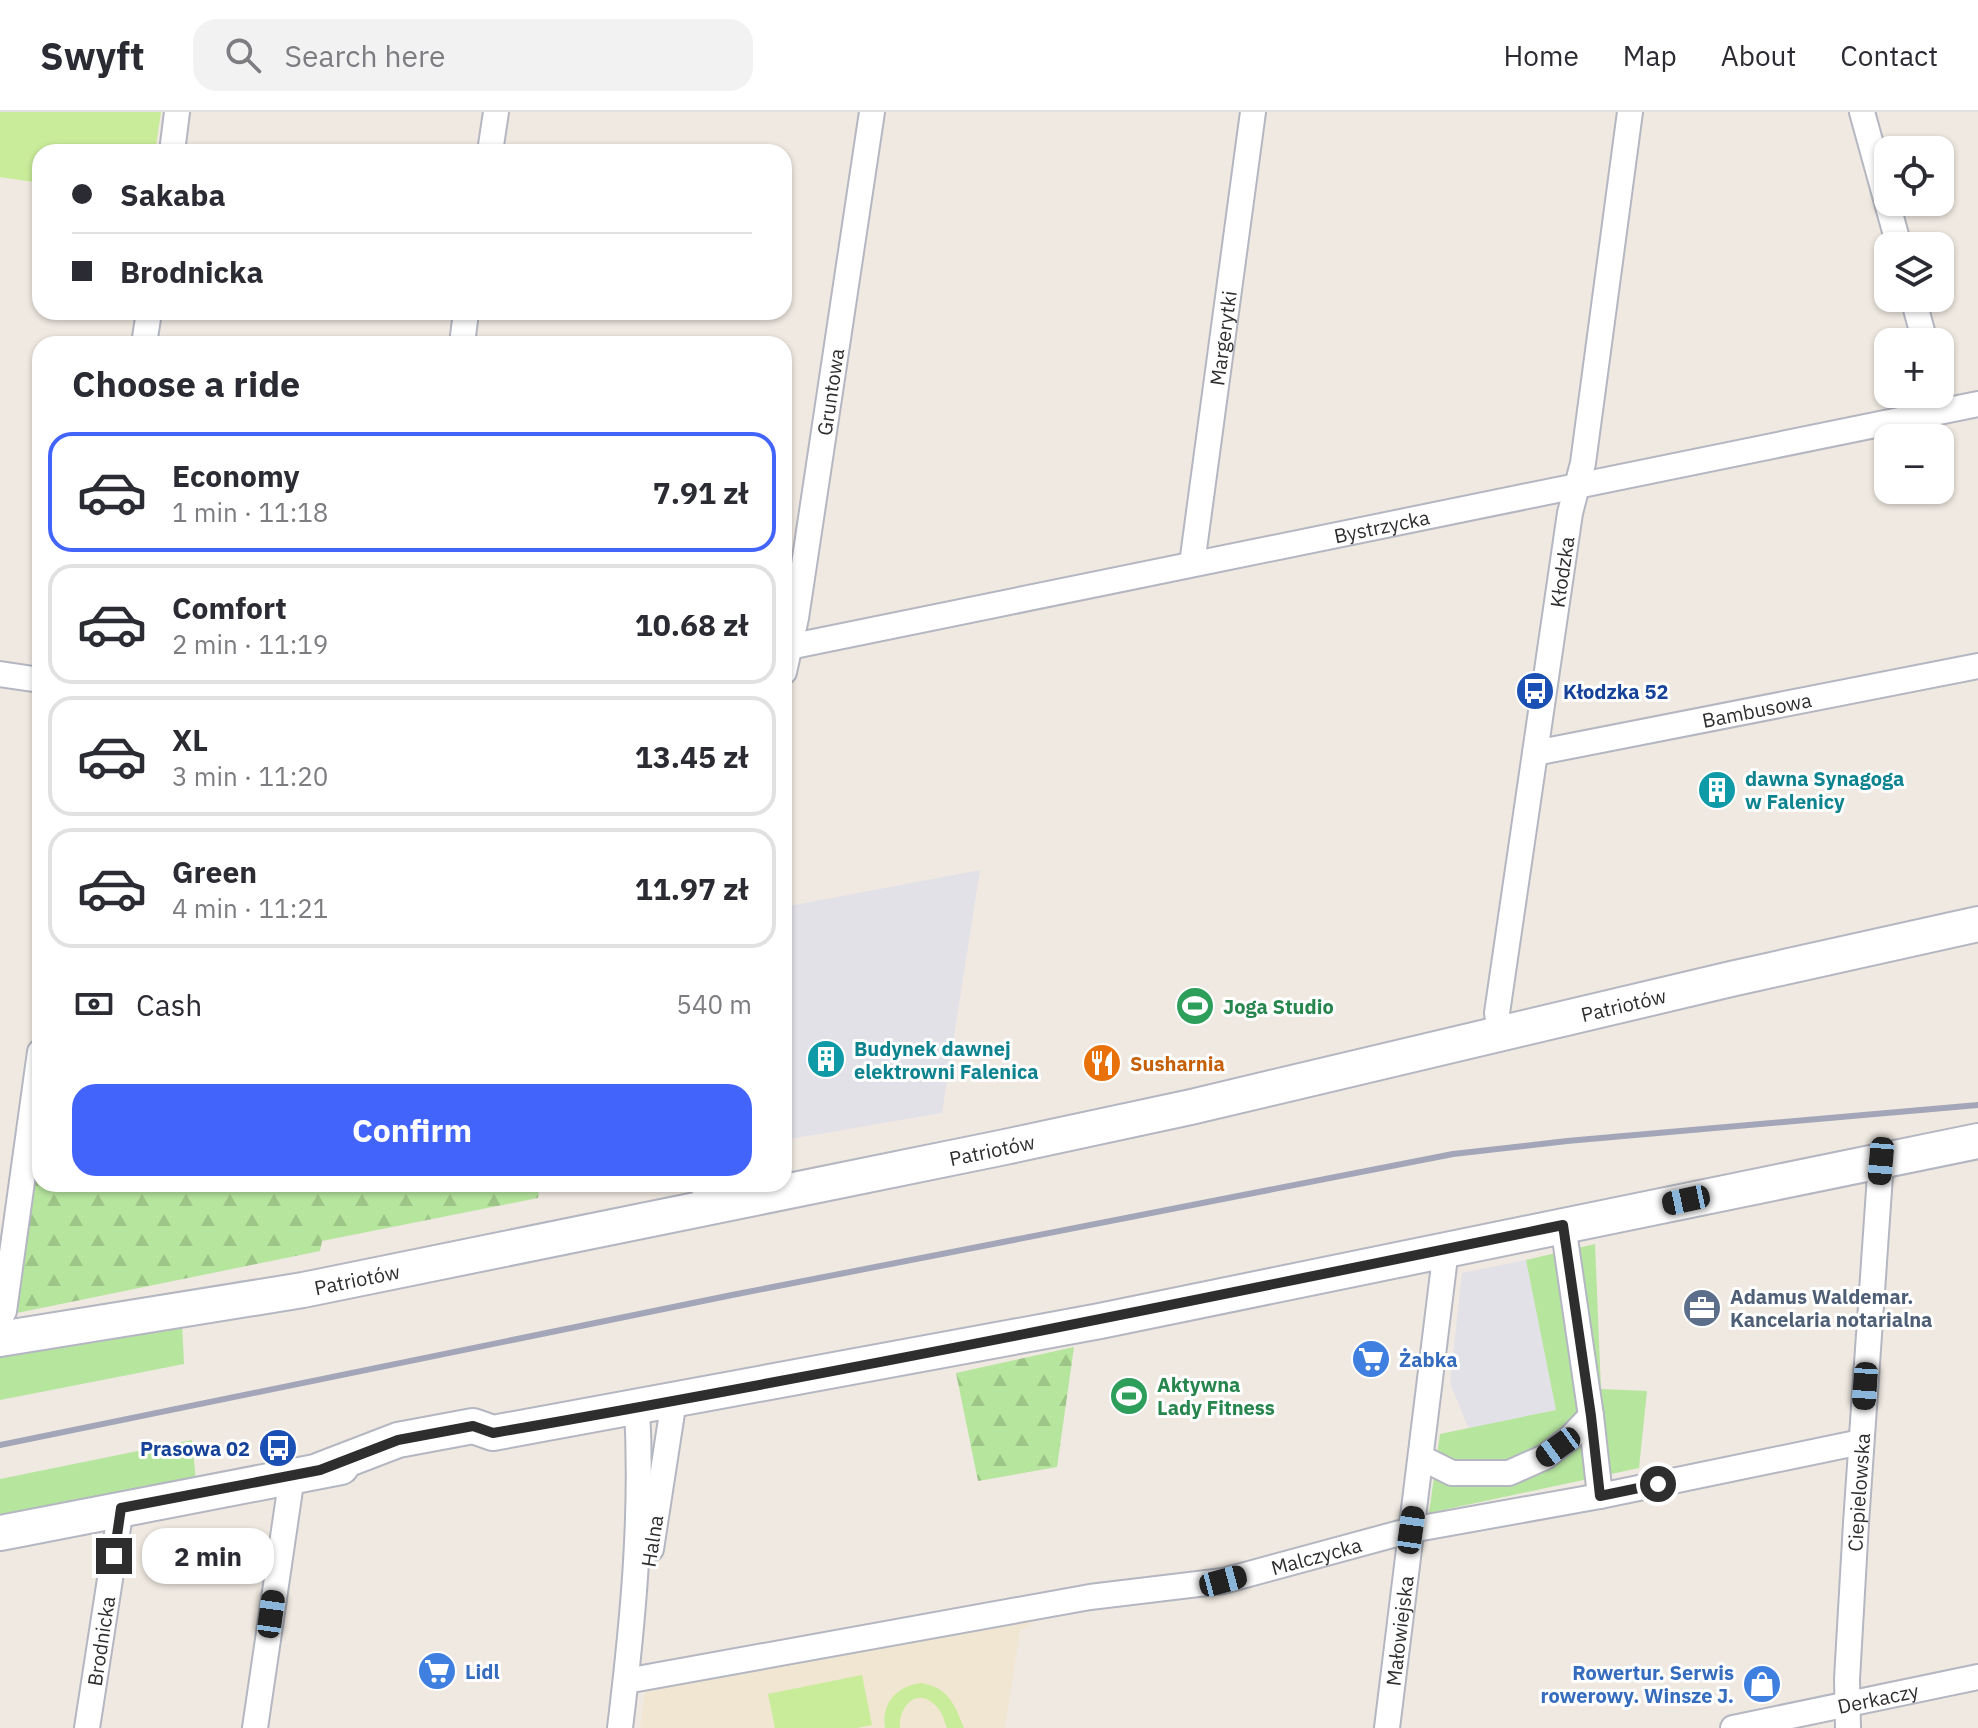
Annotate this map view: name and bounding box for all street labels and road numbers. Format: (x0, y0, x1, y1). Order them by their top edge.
street label: Margerytki (1203, 289, 1242, 387)
street label: Gruntowa (810, 346, 850, 437)
street label: Bystrzycka (1331, 503, 1432, 549)
street label: Kłodzka (1543, 534, 1580, 609)
street label: Bambusowa (1700, 685, 1814, 733)
street label: Patriotów (1578, 981, 1669, 1028)
street label: Patriotów (947, 1128, 1037, 1172)
street label: Patriotów (312, 1257, 402, 1301)
street label: Ciepielowska (1841, 1432, 1876, 1552)
street label: Halna (635, 1513, 669, 1569)
street label: Malczycka (1268, 1530, 1365, 1581)
street label: Małowiejska (1379, 1574, 1419, 1687)
street label: Brodnicka (80, 1594, 121, 1688)
street label: Derkaczy (1835, 1676, 1921, 1719)

